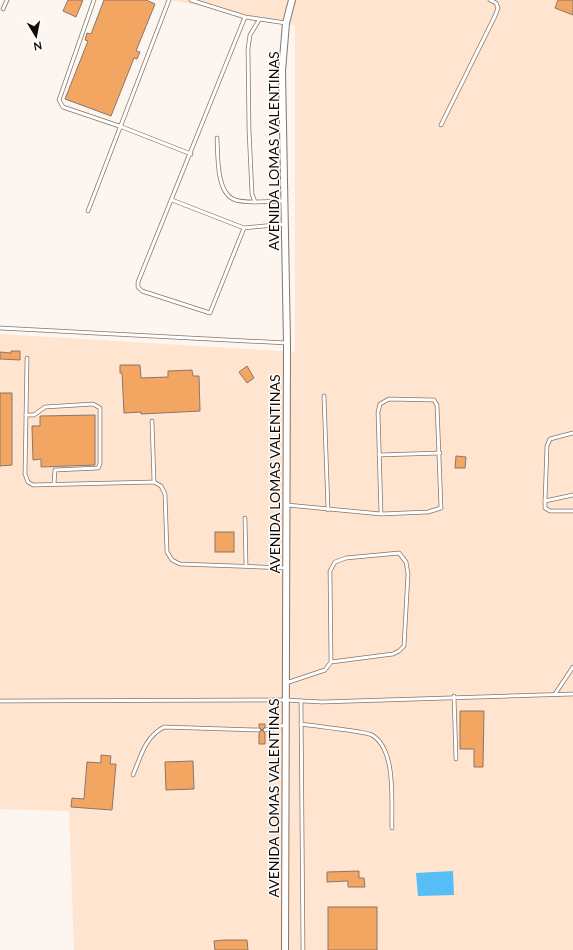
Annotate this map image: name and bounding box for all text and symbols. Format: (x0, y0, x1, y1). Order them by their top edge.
north arrow (16, 16, 56, 56)
text: N (33, 39, 43, 53)
street label: AVENIDA LOMAS VALENTINAS (265, 51, 282, 251)
street label: AVENIDA LOMAS VALENTINAS (266, 374, 283, 574)
street label: AVENIDA LOMAS VALENTINAS (265, 698, 282, 898)

